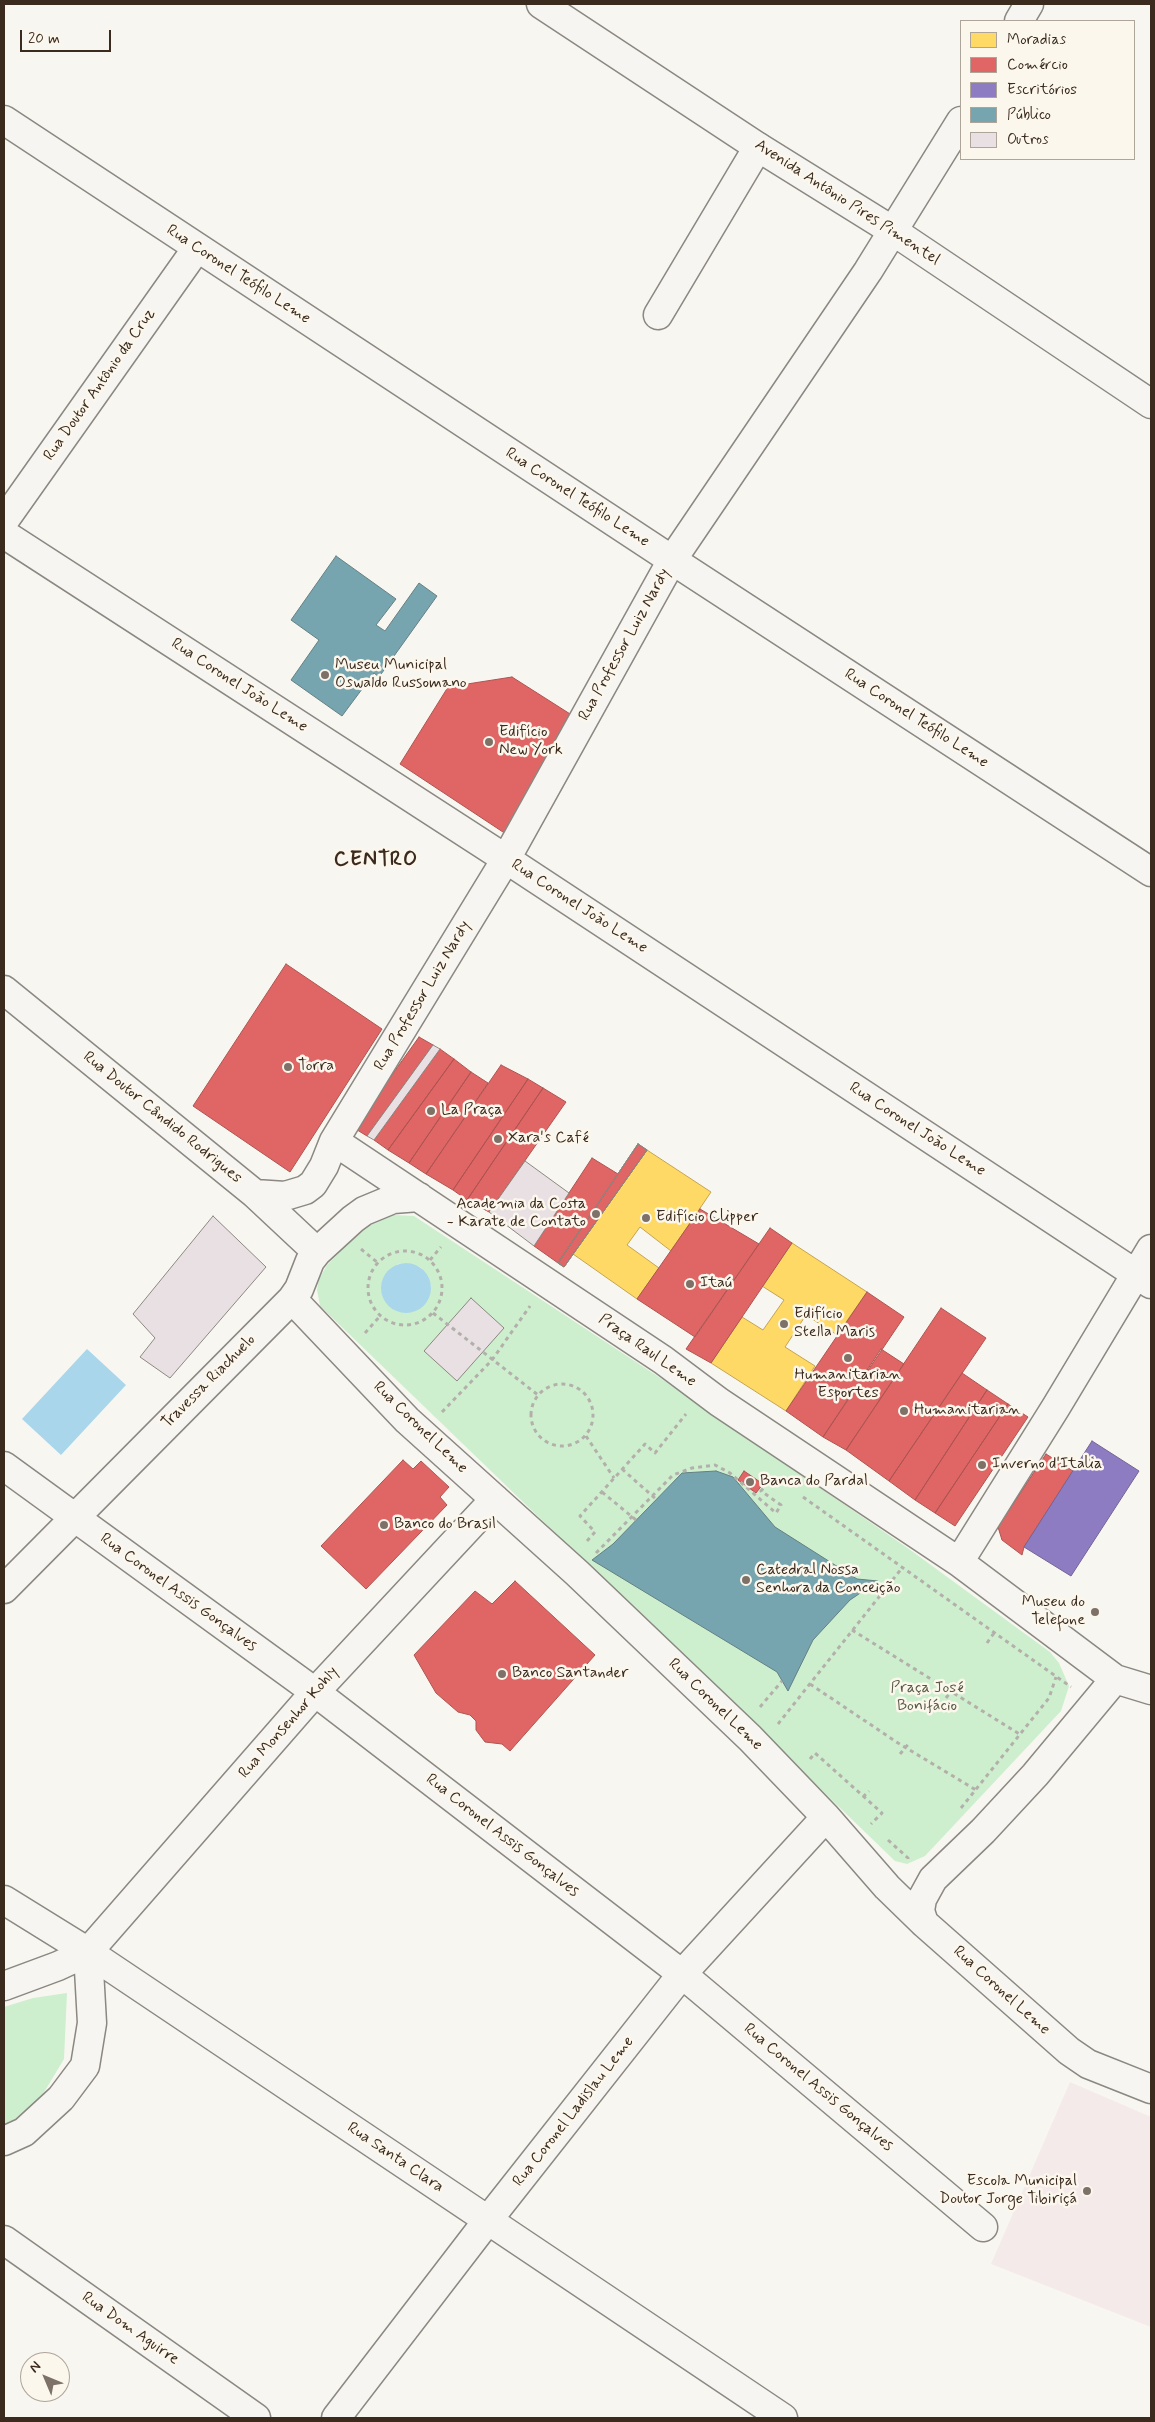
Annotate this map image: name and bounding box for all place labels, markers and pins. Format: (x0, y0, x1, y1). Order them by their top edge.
place label: Museu Municipal Oswaldo Russomano (335, 656, 467, 694)
marker: Museu Municipal Oswaldo Russomano (319, 669, 331, 681)
place label: Edifício New York (499, 723, 563, 761)
marker: Edifício New York (483, 736, 495, 748)
place label: Torra (298, 1057, 334, 1077)
marker: Torra (282, 1061, 294, 1073)
place label: La Praça (441, 1101, 503, 1121)
marker: La Praça (425, 1105, 437, 1117)
place label: Xara's Café (508, 1129, 589, 1149)
marker: Xara's Café (492, 1133, 504, 1145)
place label: Academia da Costa - Karate de Contato (447, 1195, 586, 1233)
marker: Academia da Costa - Karate de Contato (590, 1208, 602, 1220)
place label: Edifício Clipper (656, 1208, 758, 1228)
marker: Edifício Clipper (640, 1212, 652, 1224)
place label: Itaú (700, 1274, 732, 1294)
marker: Itaú (684, 1278, 696, 1290)
place label: Edifício Stella Maris (794, 1305, 875, 1343)
marker: Edifício Stella Maris (778, 1318, 790, 1330)
marker: Humanitarian Esportes (842, 1352, 854, 1364)
place label: Humanitarian Esportes (795, 1366, 901, 1404)
place label: Humanitarian (914, 1401, 1021, 1421)
marker: Humanitarian (898, 1405, 910, 1417)
place label: Inverno d'Italia (992, 1455, 1102, 1475)
marker: Inverno d'Italia (976, 1459, 988, 1471)
place label: Banca do Pardal (760, 1472, 868, 1492)
marker: Banca do Pardal (744, 1476, 756, 1488)
place label: Banco do Brasil (394, 1515, 496, 1535)
marker: Banco do Brasil (378, 1519, 390, 1531)
place label: Catedral Nossa Senhora da Conceição (756, 1561, 901, 1599)
marker: Catedral Nossa Senhora da Conceição (740, 1574, 752, 1586)
place label: Museu do Telefone (1022, 1593, 1085, 1631)
marker: Museu do Telefone (1089, 1606, 1101, 1618)
place label: Banco Santander (512, 1664, 629, 1684)
marker: Banco Santander (496, 1668, 508, 1680)
place label: Escola Municipal Doutor Jorge Tibiriçá (939, 2172, 1077, 2210)
marker: Escola Municipal Doutor Jorge Tibiriçá (1081, 2185, 1093, 2197)

